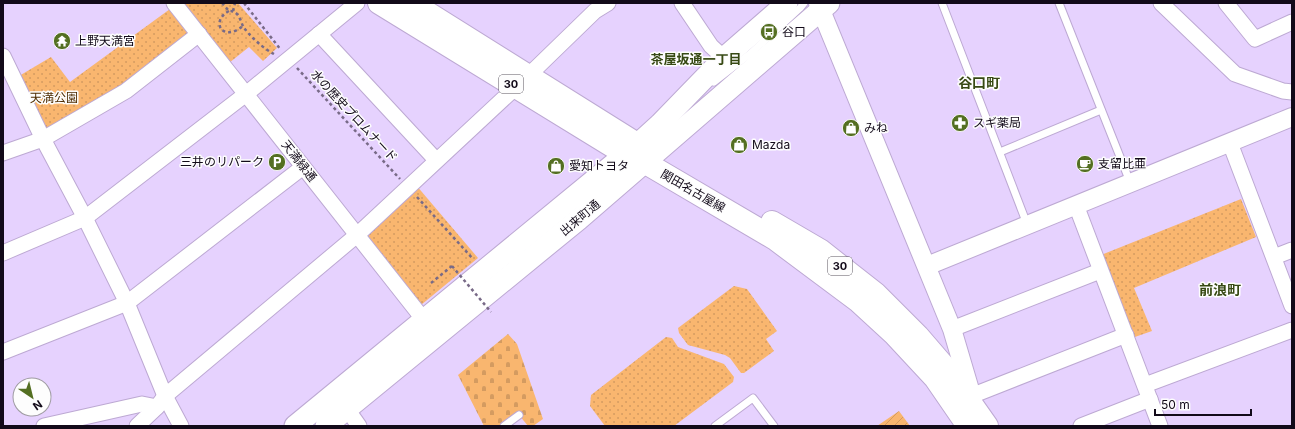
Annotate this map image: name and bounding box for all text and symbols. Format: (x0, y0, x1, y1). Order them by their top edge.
bus stop icon: 谷口 (759, 22, 779, 42)
place label: 谷口 (782, 24, 806, 39)
temple icon: 上野天満宮 (52, 31, 72, 51)
place label: 上野天満宮 (75, 33, 135, 48)
district label: 茶屋坂通一丁目 (650, 51, 742, 67)
street label: 水の歴史プロムナード (308, 67, 401, 165)
district label: 谷口町 (958, 74, 1000, 91)
road number: 30 (499, 75, 523, 93)
park label: 天満公園 (30, 90, 78, 105)
pharmacy icon: スギ薬局 (950, 113, 970, 133)
place label: スギ薬局 (973, 115, 1021, 130)
shop icon: みね (841, 118, 861, 138)
place label: みね (864, 120, 888, 135)
shop icon: Mazda (729, 135, 749, 155)
street label: 天満緑通 (279, 137, 320, 184)
place label: Mazda (752, 137, 790, 152)
parking icon: 三井のリパーク (267, 152, 287, 172)
place label: 三井のリパーク (180, 154, 264, 169)
cafe icon: 支留比亜 (1075, 154, 1095, 174)
shop icon: 愛知トヨタ (546, 156, 566, 176)
place label: 支留比亜 (1098, 156, 1146, 171)
place label: 愛知トヨタ (569, 158, 629, 173)
street label: 関田名古屋線 (658, 166, 728, 215)
street label: 出来町通 (556, 196, 603, 239)
road number: 30 (828, 257, 852, 275)
district label: 前浪町 (1199, 281, 1241, 298)
north arrow (12, 377, 52, 417)
scale bar (1155, 391, 1251, 417)
text: N (30, 397, 45, 413)
text: 50 m (1161, 397, 1190, 412)

